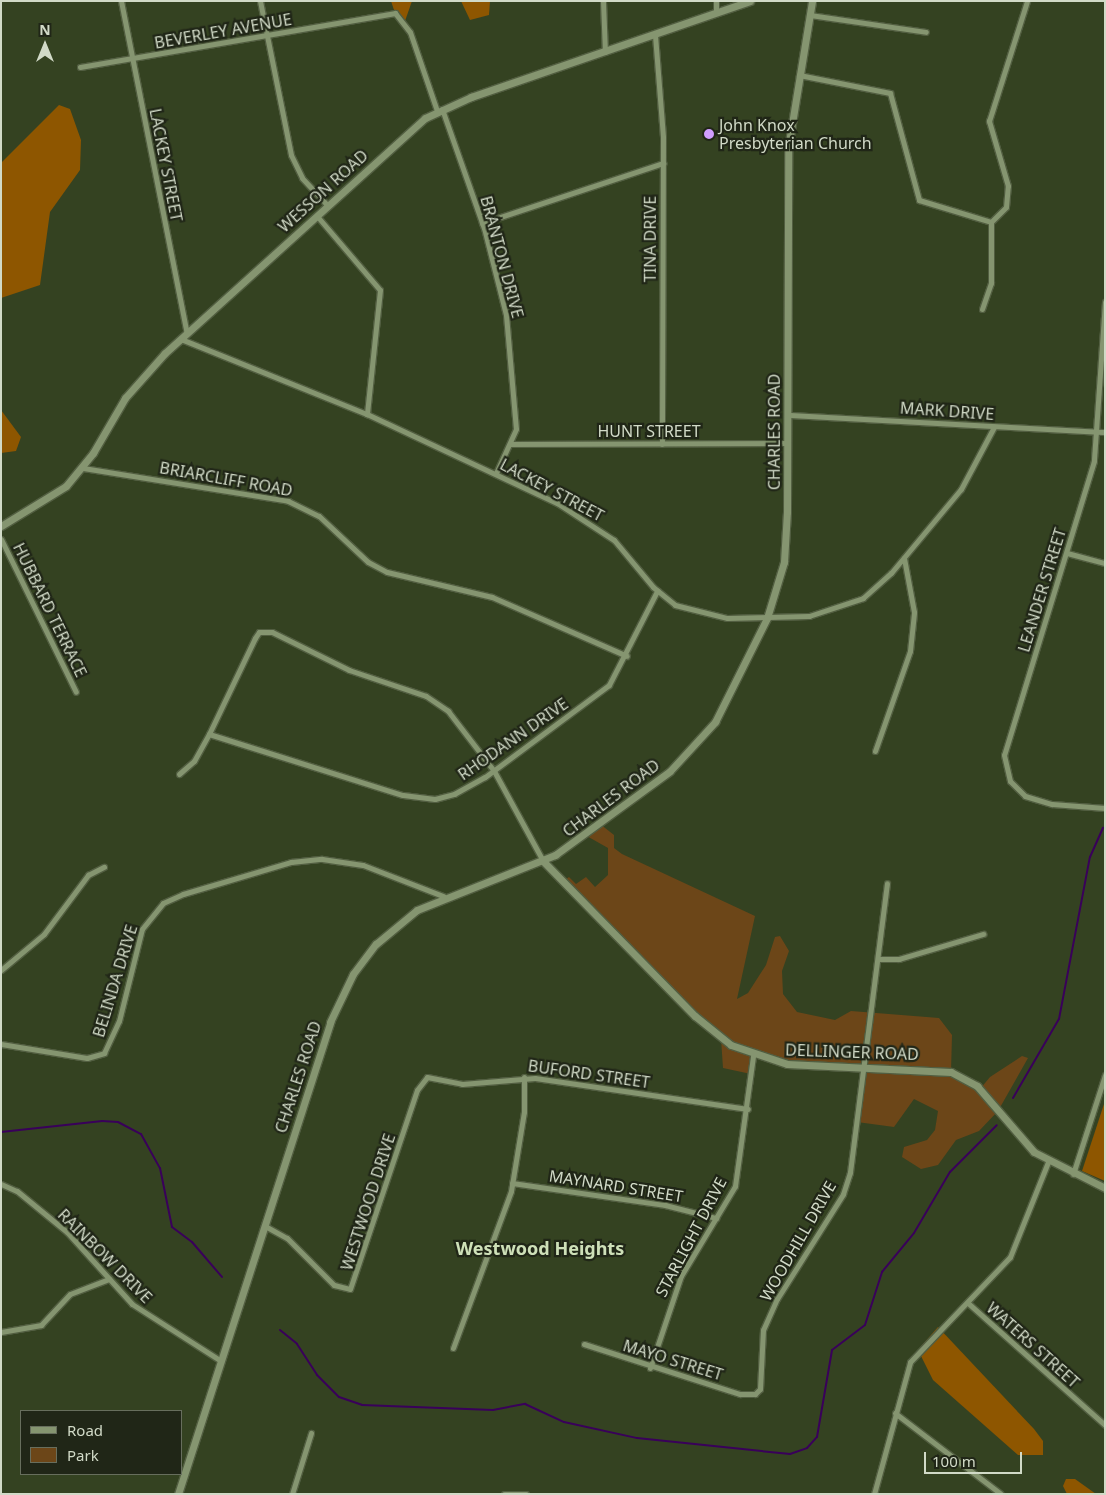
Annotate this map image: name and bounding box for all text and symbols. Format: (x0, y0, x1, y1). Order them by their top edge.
street label: BEVERLEY AVENUE (153, 9, 293, 53)
north arrow (20, 20, 70, 70)
text: N (39, 20, 51, 39)
street label: LACKEY STREET (146, 107, 186, 223)
place label: John Knox Presbyterian Church (719, 115, 872, 153)
marker: John Knox Presbyterian Church (703, 128, 715, 140)
street label: WESSON ROAD (274, 146, 372, 236)
street label: BRANTON DRIVE (476, 194, 528, 320)
street label: TINA DRIVE (640, 196, 660, 282)
street label: CHARLES ROAD (764, 374, 784, 490)
street label: MARK DRIVE (899, 398, 995, 424)
street label: HUNT STREET (597, 421, 701, 441)
street label: LACKEY STREET (497, 455, 607, 525)
street label: BRIARCLIFF ROAD (158, 458, 294, 500)
street label: LEANDER STREET (1014, 526, 1070, 654)
street label: HUBBARD TERRACE (9, 540, 91, 680)
street label: RHODANN DRIVE (454, 694, 572, 784)
street label: CHARLES ROAD (559, 755, 663, 841)
street label: BELINDA DRIVE (89, 922, 141, 1040)
street label: CHARLES ROAD (271, 1019, 325, 1135)
street label: DELLINGER ROAD (785, 1040, 919, 1064)
street label: BUFORD STREET (527, 1056, 651, 1092)
street label: WESTWOOD DRIVE (337, 1131, 399, 1273)
street label: MAYNARD STREET (548, 1166, 684, 1206)
street label: STARLIGHT DRIVE (651, 1174, 731, 1300)
street label: WOODHILL DRIVE (756, 1178, 840, 1304)
street label: RAINBOW DRIVE (54, 1205, 156, 1307)
district label: Westwood Heights (456, 1237, 624, 1259)
street label: WATERS STREET (983, 1298, 1083, 1392)
street label: MAYO STREET (621, 1336, 725, 1384)
legend (20, 1410, 182, 1475)
text: Road (67, 1420, 103, 1440)
scale bar (926, 1442, 1024, 1474)
text: Park (67, 1445, 99, 1465)
text: 100 m (932, 1451, 976, 1471)

